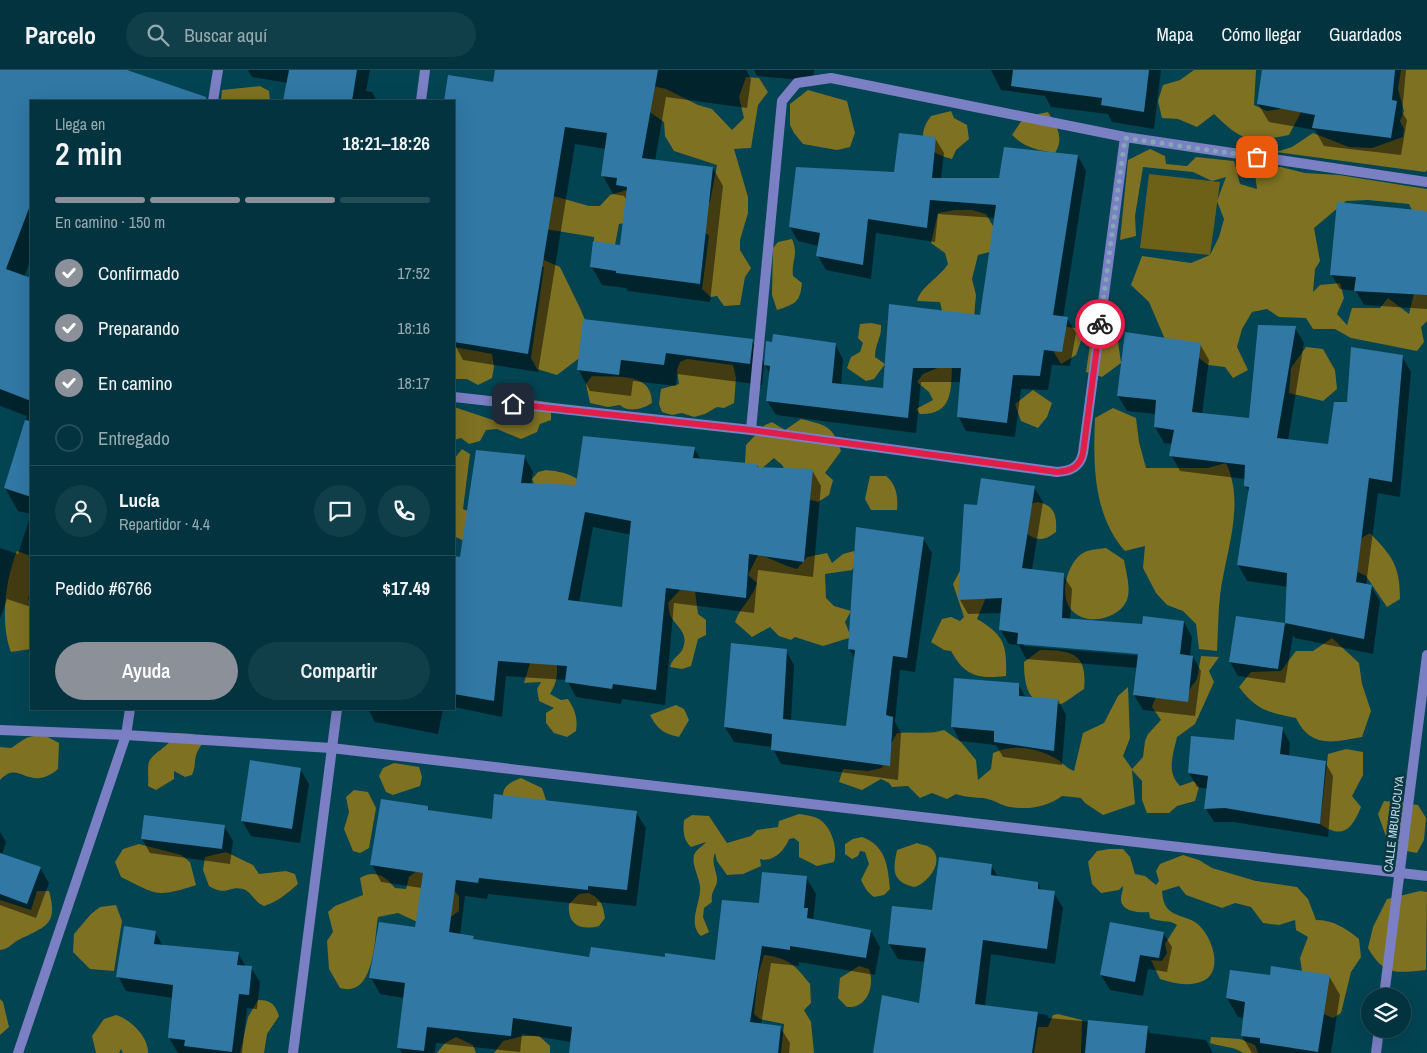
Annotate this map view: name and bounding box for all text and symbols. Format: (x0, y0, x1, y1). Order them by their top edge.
search box (126, 12, 476, 57)
text: Parcelo (25, 19, 96, 51)
icon: search (144, 21, 172, 49)
text: Buscar aquí (184, 22, 267, 48)
text: Mapa (1156, 22, 1193, 47)
text: Cómo llegar (1221, 22, 1301, 47)
text: Guardados (1329, 22, 1402, 47)
text: Llega en (55, 113, 105, 135)
text: 18:21–18:26 (342, 130, 430, 156)
text: 2 min (55, 132, 123, 175)
pin (1236, 136, 1278, 178)
icon: bag (1243, 143, 1271, 171)
text: En camino · 150 m (55, 211, 165, 233)
icon: check (55, 259, 83, 287)
text: Confirmado (98, 260, 179, 286)
text: 17:52 (397, 262, 430, 284)
courier (1075, 299, 1125, 349)
icon: bike (1086, 310, 1114, 338)
icon: check (55, 314, 83, 342)
text: Preparando (98, 315, 179, 341)
text: 18:16 (397, 317, 430, 339)
icon: check (55, 369, 83, 397)
text: En camino (98, 370, 172, 396)
text: 18:17 (397, 372, 430, 394)
pin (492, 383, 534, 425)
icon: home (499, 390, 527, 418)
text: Entregado (98, 425, 170, 451)
button: person (55, 485, 107, 537)
button: chat (314, 485, 366, 537)
button: phone (378, 485, 430, 537)
text: Lucía (119, 487, 160, 513)
text: Repartidor · 4.4 (119, 513, 210, 535)
text: Pedido #6766 (55, 575, 152, 601)
text: $17.49 (382, 575, 430, 601)
button: Ayuda (55, 642, 238, 700)
button: Compartir (248, 642, 430, 700)
street label: CALLE MBURUCUYA (1380, 775, 1408, 873)
map controls (1361, 988, 1411, 1038)
button: layers (1361, 988, 1411, 1038)

